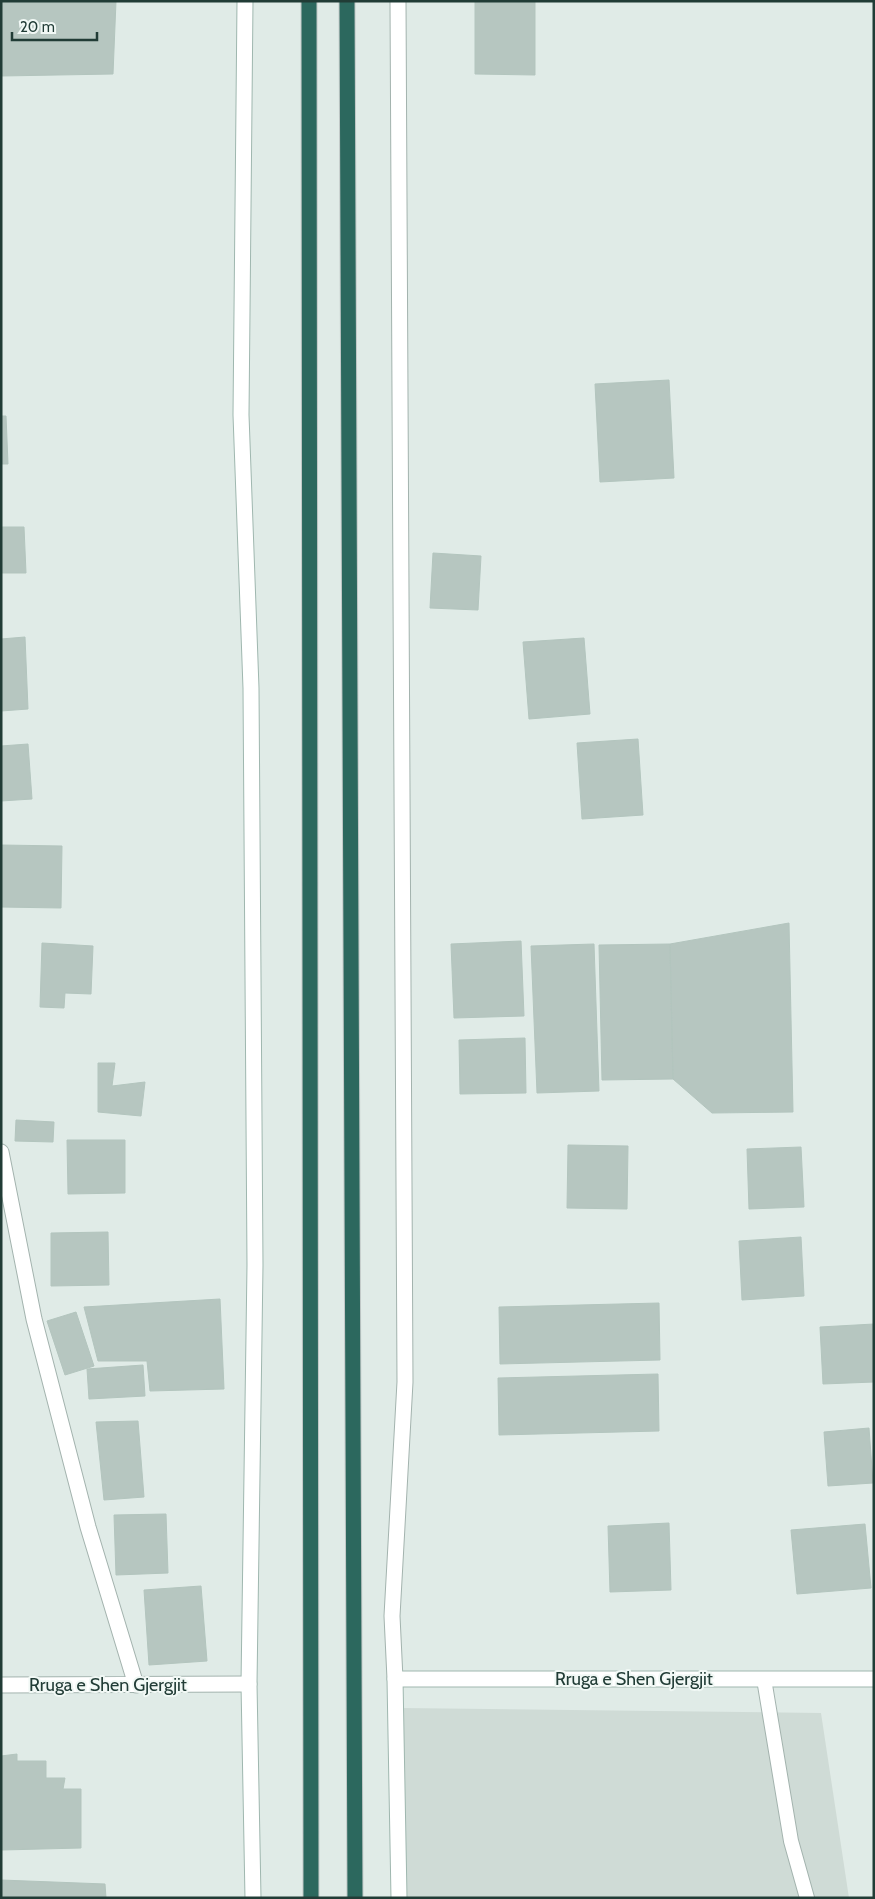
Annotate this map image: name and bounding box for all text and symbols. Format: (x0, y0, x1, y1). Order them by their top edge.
scale bar (12, 10, 98, 42)
text: 20 m (20, 18, 55, 36)
street label: Rruga e Shen Gjergjit (555, 1668, 713, 1690)
street label: Rruga e Shen Gjergjit (29, 1674, 187, 1696)

